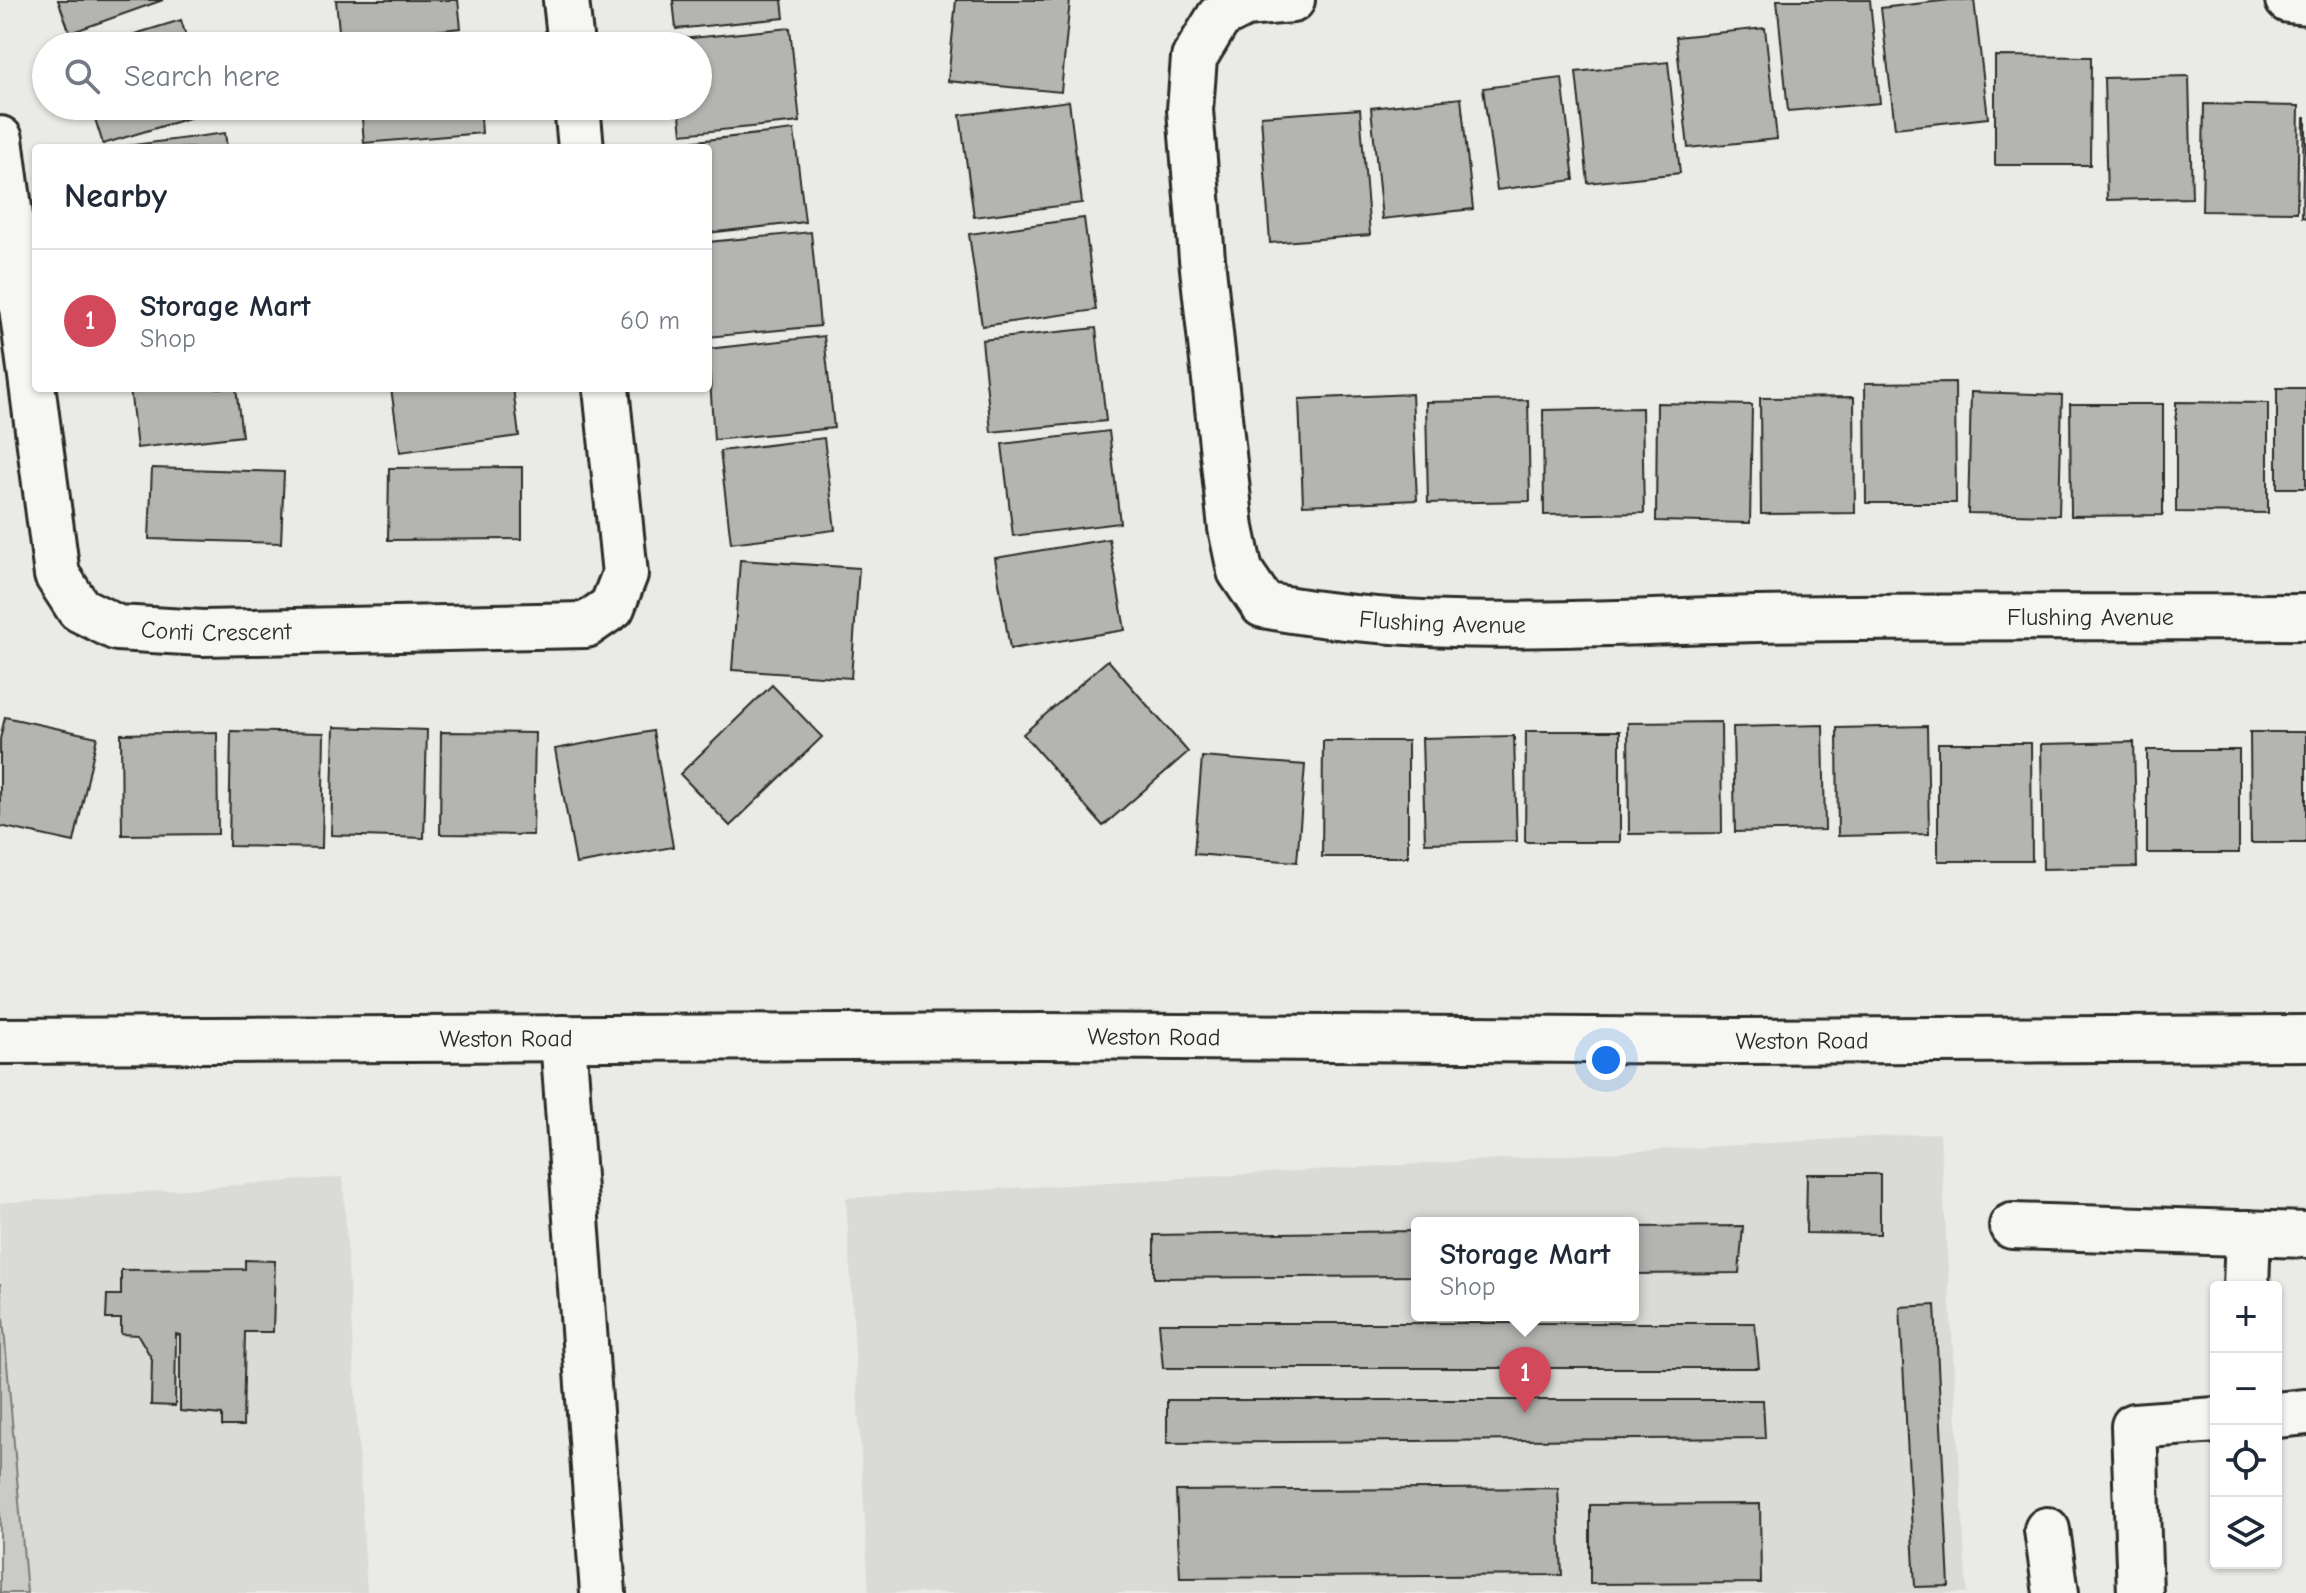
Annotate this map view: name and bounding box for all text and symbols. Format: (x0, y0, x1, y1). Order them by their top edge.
search box (32, 32, 712, 120)
icon: search (60, 54, 104, 98)
text: Search here (124, 59, 280, 94)
text: Nearby (64, 176, 167, 216)
text: Storage Mart (140, 289, 311, 324)
text: 1 (85, 306, 95, 336)
text: 60 m (620, 306, 680, 336)
text: Shop (140, 324, 196, 354)
street label: Flushing Avenue (2007, 603, 2174, 631)
street label: Flushing Avenue (1358, 605, 1526, 639)
street label: Conti Crescent (140, 615, 293, 647)
street label: Weston Road (1087, 1022, 1221, 1051)
street label: Weston Road (439, 1024, 573, 1053)
street label: Weston Road (1735, 1026, 1869, 1055)
your location (1586, 1040, 1626, 1080)
popup (1411, 1217, 1639, 1321)
text: Storage Mart (1440, 1237, 1610, 1272)
text: Shop (1440, 1272, 1496, 1302)
map controls (2210, 1281, 2282, 1569)
button: + (2210, 1281, 2282, 1353)
pin: 1 (1499, 1347, 1551, 1413)
button: − (2210, 1353, 2282, 1425)
button: locate (2210, 1425, 2282, 1497)
button: layers (2210, 1497, 2282, 1569)

